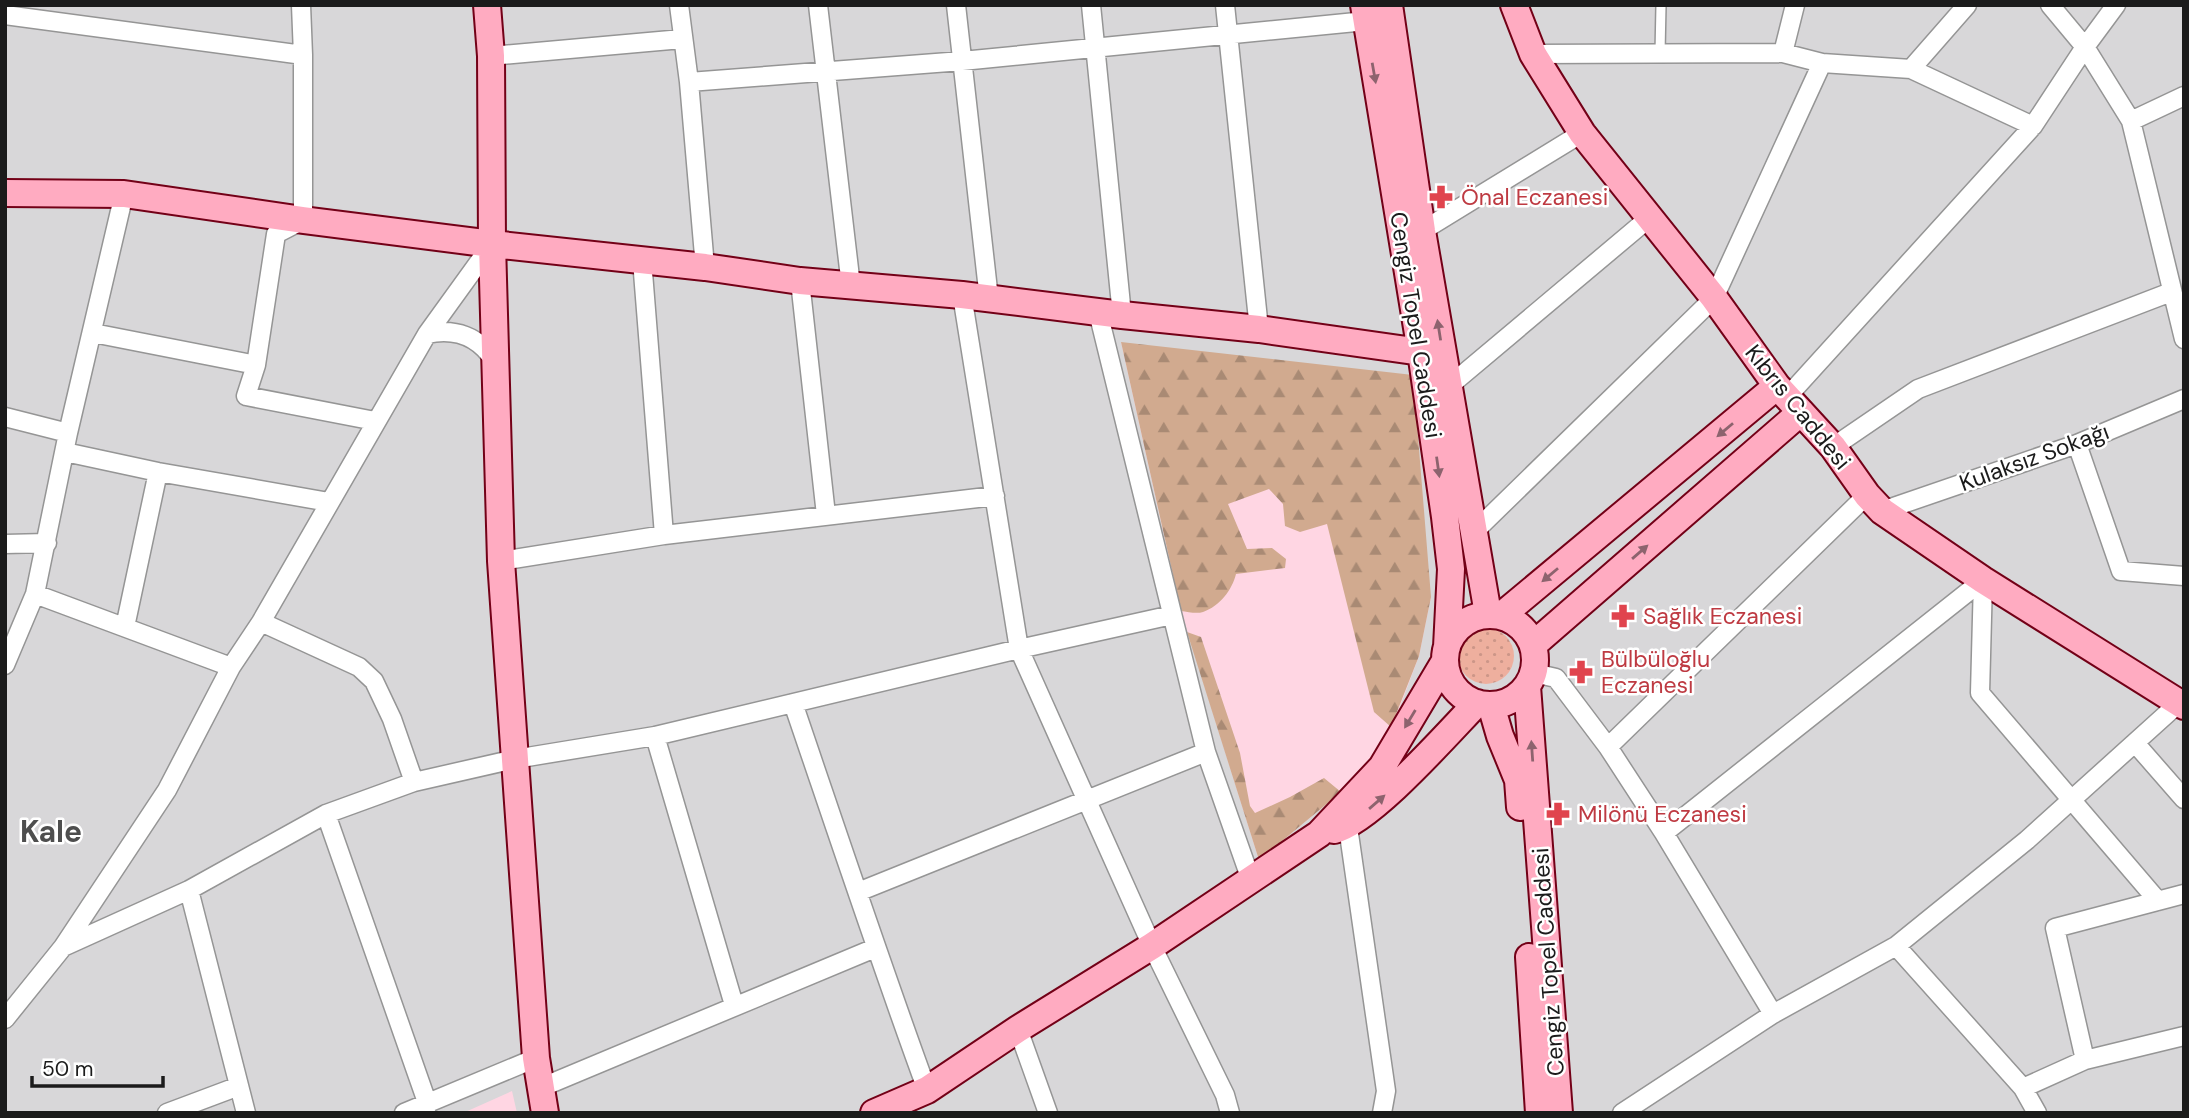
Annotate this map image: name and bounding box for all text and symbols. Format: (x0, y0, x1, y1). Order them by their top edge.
one-way arrow (1369, 62, 1380, 84)
place label: Önal Eczanesi (1461, 182, 1608, 212)
pharmacy icon: Önal Eczanesi (1427, 183, 1455, 211)
street label: Cengiz Topel Caddesi (1383, 210, 1449, 440)
one-way arrow (1433, 319, 1444, 341)
street label: Kıbrıs Caddesi (1738, 338, 1858, 476)
street label: Kulaksız Sokağı (1955, 416, 2113, 498)
one-way arrow (1716, 422, 1734, 437)
one-way arrow (1433, 456, 1444, 478)
one-way arrow (1632, 545, 1649, 560)
one-way arrow (1541, 567, 1559, 583)
place label: Sağlık Eczanesi (1643, 601, 1802, 631)
pharmacy icon: Sağlık Eczanesi (1609, 602, 1637, 630)
place label: Bülbüloğlu Eczanesi (1601, 644, 1710, 700)
pharmacy icon: Bülbüloğlu Eczanesi (1567, 658, 1595, 686)
one-way arrow (1404, 710, 1416, 729)
one-way arrow (1526, 740, 1537, 762)
one-way arrow (1368, 794, 1386, 810)
place label: Milönü Eczanesi (1578, 799, 1747, 829)
pharmacy icon: Milönü Eczanesi (1544, 800, 1572, 828)
district label: Kale (20, 812, 82, 851)
street label: Cengiz Topel Caddesi (1525, 847, 1571, 1077)
scale bar (32, 1044, 163, 1088)
text: 50 m (42, 1055, 93, 1083)

